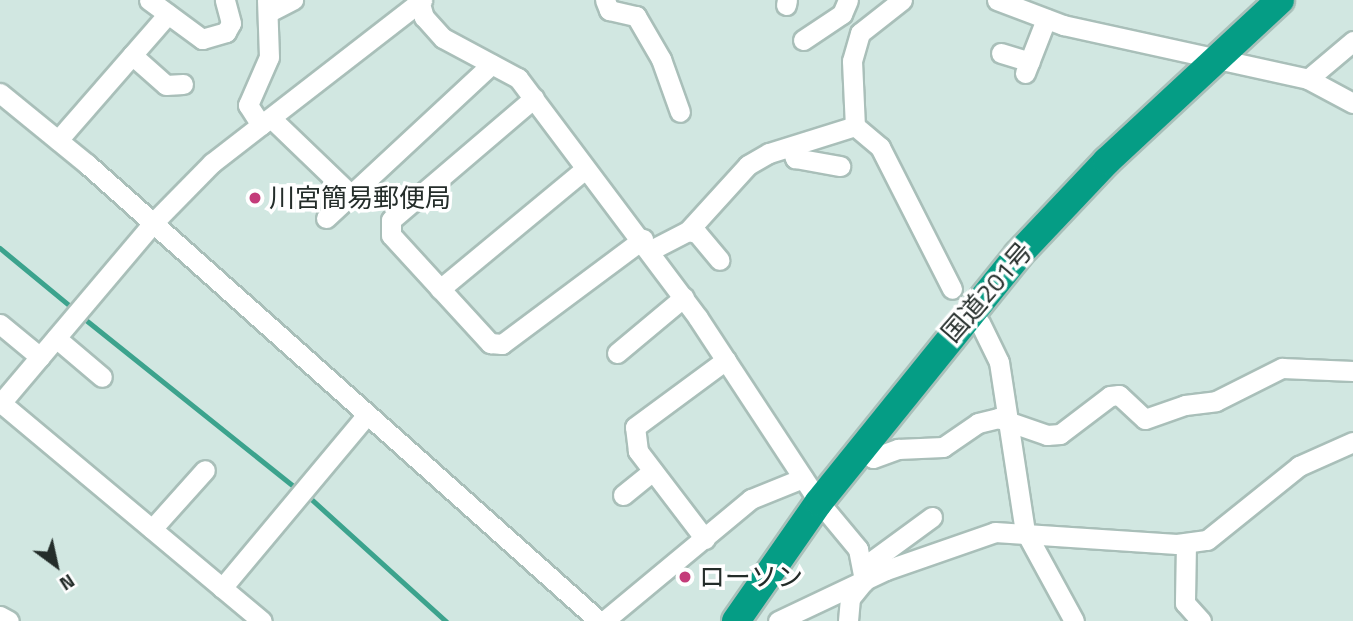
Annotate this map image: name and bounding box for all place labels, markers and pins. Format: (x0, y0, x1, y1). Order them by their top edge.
place label: 川宮簡易郵便局 (269, 182, 451, 214)
marker: 川宮簡易郵便局 (247, 190, 263, 206)
place label: ローソン (699, 561, 803, 593)
marker: ローソン (677, 569, 693, 585)

